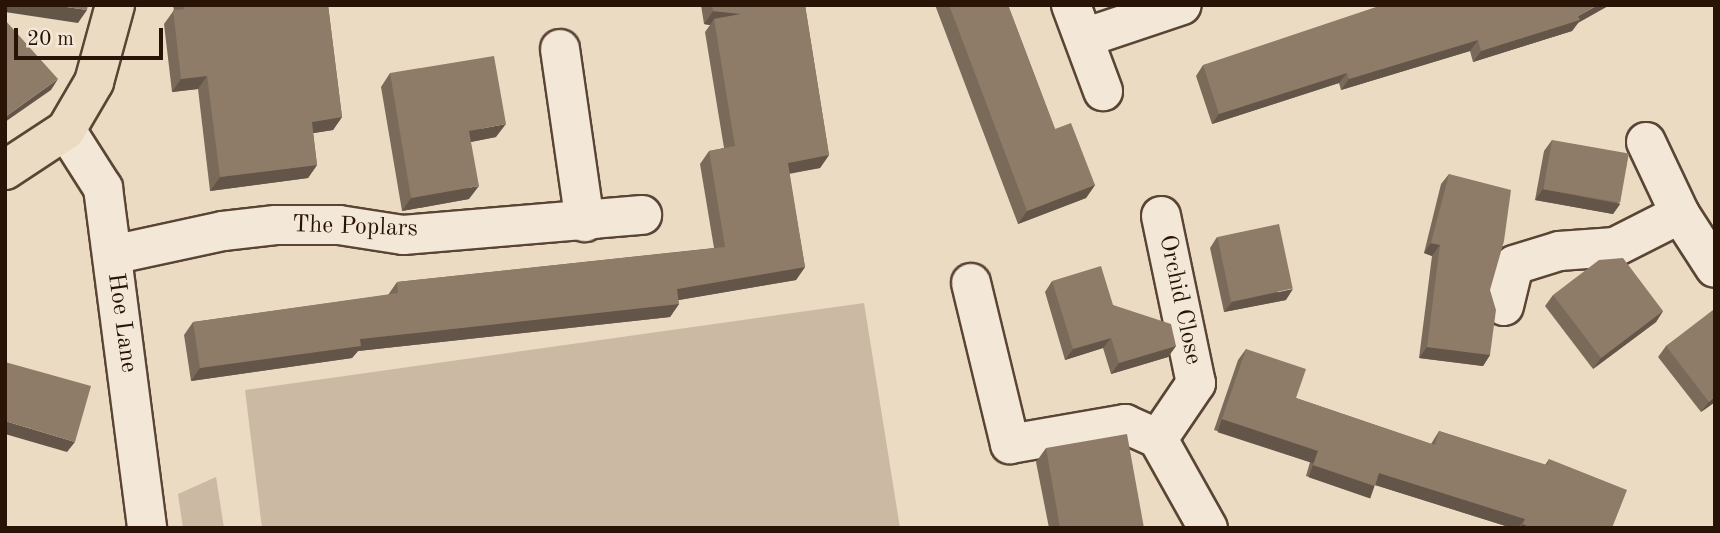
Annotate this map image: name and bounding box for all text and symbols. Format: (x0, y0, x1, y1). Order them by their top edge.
scale bar (18, 14, 166, 58)
text: 20 m (27, 29, 74, 50)
street label: The Poplars (292, 211, 418, 245)
street label: Orchid Close (1151, 233, 1207, 367)
street label: Hoe Lane (100, 271, 142, 375)

